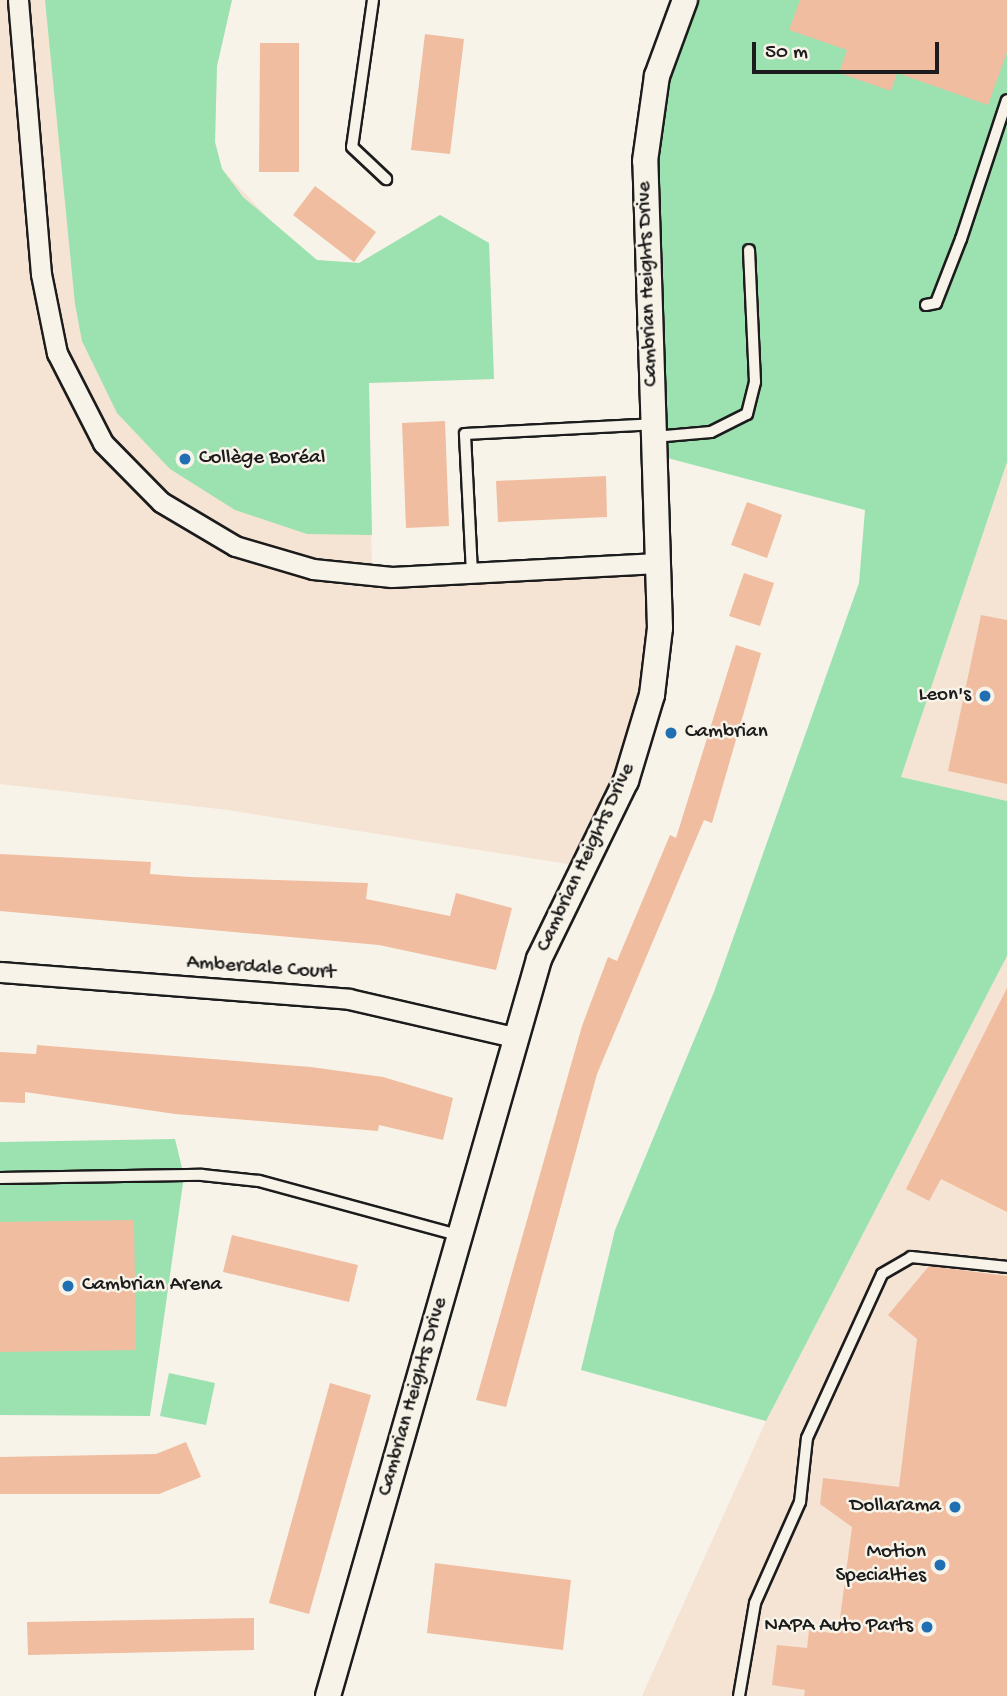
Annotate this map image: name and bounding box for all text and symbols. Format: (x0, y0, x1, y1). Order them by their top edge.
scale bar (755, 28, 942, 72)
text: 50 m (765, 41, 808, 66)
street label: Cambrian Heights Drive (633, 181, 665, 387)
place label: Collège Boréal (199, 446, 325, 472)
marker: Collège Boréal (177, 451, 193, 467)
place label: Leon's (919, 683, 971, 709)
marker: Leon's (977, 688, 993, 704)
place label: Cambrian (685, 720, 768, 746)
marker: Cambrian (663, 725, 679, 741)
street label: Cambrian Heights Drive (532, 760, 642, 956)
street label: Amberdale Court (186, 951, 336, 987)
place label: Cambrian Arena (82, 1273, 222, 1299)
marker: Cambrian Arena (60, 1278, 76, 1294)
street label: Cambrian Heights Drive (374, 1295, 454, 1499)
place label: Dollarama (850, 1494, 941, 1520)
marker: Dollarama (947, 1499, 963, 1515)
place label: Motion Specialties (835, 1540, 926, 1590)
marker: Motion Specialties (932, 1557, 948, 1573)
place label: NAPA Auto Parts (764, 1614, 913, 1640)
marker: NAPA Auto Parts (919, 1619, 935, 1635)

